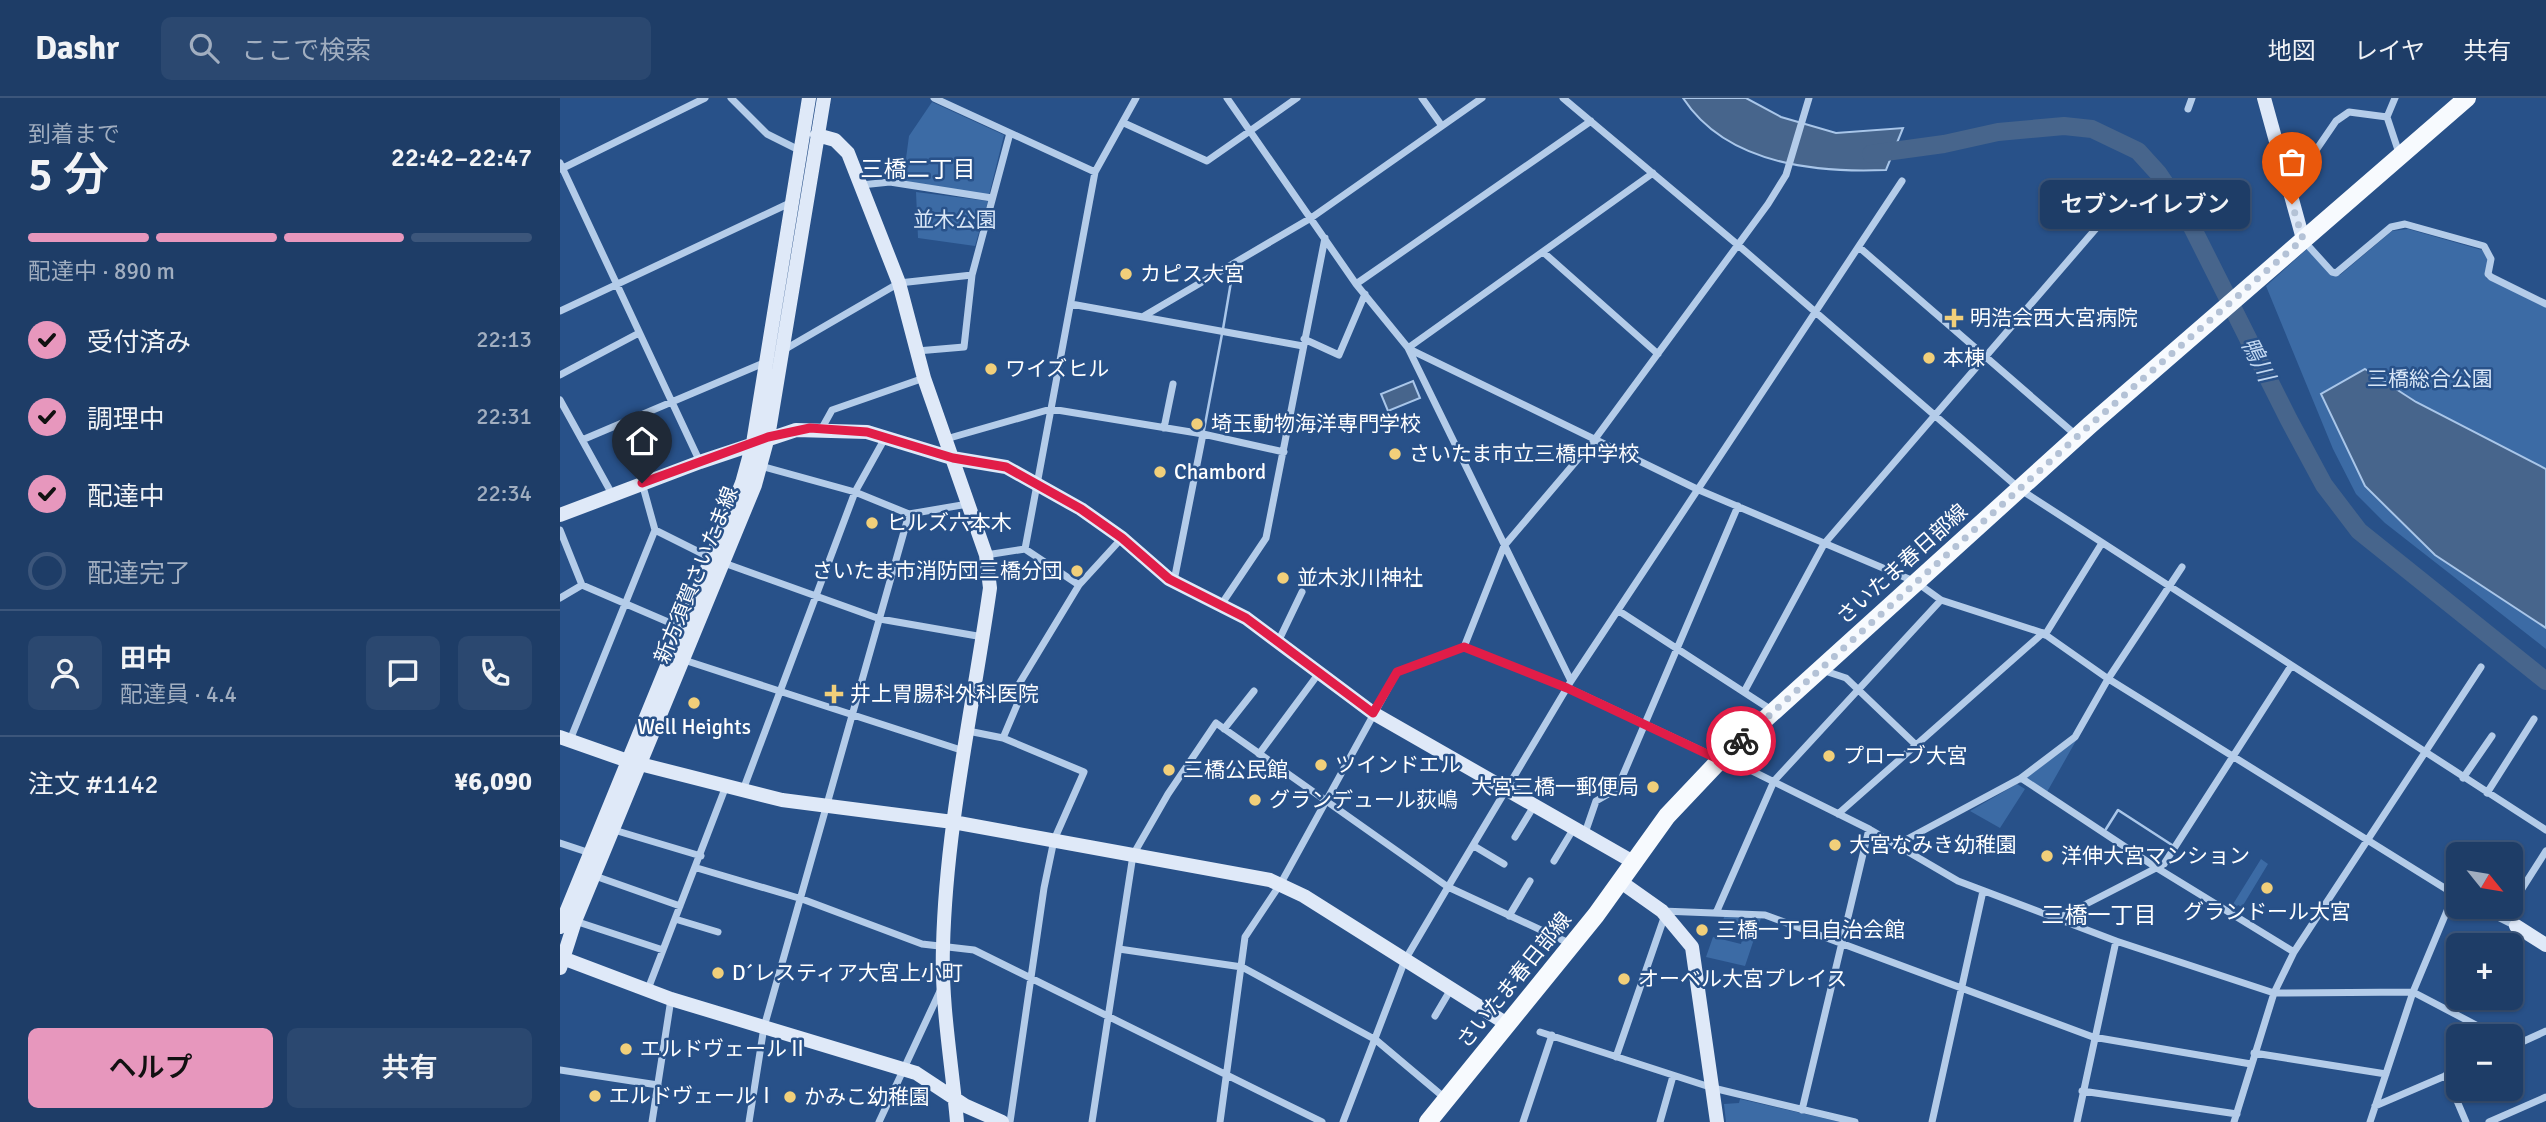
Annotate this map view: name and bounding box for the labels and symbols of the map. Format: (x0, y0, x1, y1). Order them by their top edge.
pin (2262, 132, 2322, 204)
district label: 三橋二丁目 (861, 155, 976, 184)
callout: セブン-イレブン (2040, 180, 2250, 228)
park label: 並木公園 (913, 207, 997, 233)
place label: カピス大宮 (1140, 261, 1245, 287)
marker: カピス大宮 (1118, 266, 1134, 282)
place label: 明浩会西大宮病院 (1970, 305, 2138, 331)
marker: 明浩会西大宮病院 (1944, 308, 1964, 328)
water label: 鴨川 (2234, 332, 2282, 389)
place label: 本棟 (1943, 345, 1985, 371)
marker: 本棟 (1921, 350, 1937, 366)
place label: ワイズヒル (1005, 356, 1109, 382)
marker: ワイズヒル (983, 361, 999, 377)
park label: 三橋総合公園 (2367, 366, 2493, 392)
pin (612, 411, 672, 483)
place label: 埼玉動物海洋専門学校 (1211, 411, 1421, 437)
marker: 埼玉動物海洋専門学校 (1189, 416, 1205, 432)
place label: さいたま市立三橋中学校 (1409, 441, 1639, 467)
marker: さいたま市立三橋中学校 (1387, 446, 1403, 462)
place label: Chambord (1174, 459, 1266, 485)
marker: Chambord (1152, 464, 1168, 480)
street label: 新方須賀さいたま線 (649, 483, 743, 667)
street label: さいたま春日部線 (1831, 498, 1973, 630)
place label: ヒルズ六本木 (886, 510, 1012, 536)
marker: ヒルズ六本木 (864, 515, 880, 531)
place label: さいたま市消防団三橋分団 (812, 558, 1063, 584)
marker: さいたま市消防団三橋分団 (1069, 563, 1085, 579)
place label: 並木氷川神社 (1297, 565, 1423, 591)
marker: 並木氷川神社 (1275, 570, 1291, 586)
place label: 井上胃腸科外科医院 (850, 681, 1039, 707)
marker: 井上胃腸科外科医院 (824, 684, 844, 704)
marker: Well Heights (686, 695, 702, 711)
courier (1706, 706, 1776, 776)
place label: Well Heights (637, 714, 751, 740)
place label: プローブ大宮 (1843, 743, 1968, 769)
marker: プローブ大宮 (1821, 748, 1837, 764)
place label: ツインドエル (1335, 752, 1461, 778)
place label: 三橋公民館 (1183, 757, 1288, 783)
marker: ツインドエル (1313, 757, 1329, 773)
marker: 三橋公民館 (1161, 762, 1177, 778)
place label: 大宮三橋一郵便局 (1471, 774, 1639, 800)
marker: 大宮三橋一郵便局 (1645, 779, 1661, 795)
place label: グランデュール荻嶋 (1269, 787, 1458, 813)
marker: グランデュール荻嶋 (1247, 792, 1263, 808)
place label: 大宮なみき幼稚園 (1849, 832, 2017, 858)
marker: 大宮なみき幼稚園 (1827, 837, 1843, 853)
north arrow (2446, 842, 2524, 919)
place label: 洋伸大宮マンション (2061, 843, 2250, 869)
marker: 洋伸大宮マンション (2039, 848, 2055, 864)
marker: グランドール大宮 (2259, 880, 2275, 896)
place label: グランドール大宮 (2183, 899, 2351, 925)
district label: 三橋一丁目 (2042, 901, 2157, 930)
street label: さいたま春日部線 (1451, 907, 1577, 1053)
place label: 三橋一丁目自治会館 (1716, 917, 1905, 943)
marker: 三橋一丁目自治会館 (1694, 922, 1710, 938)
place label: D´レスティア大宮上小町 (732, 960, 963, 986)
marker: D´レスティア大宮上小町 (710, 965, 726, 981)
place label: オーベル大宮プレイス (1638, 966, 1847, 992)
marker: オーベル大宮プレイス (1616, 971, 1632, 987)
place label: エルドヴェールⅡ (640, 1036, 808, 1062)
marker: エルドヴェールⅡ (618, 1041, 634, 1057)
place label: エルドヴェールⅠ (609, 1083, 777, 1109)
place label: かみこ幼稚園 (804, 1084, 930, 1110)
marker: エルドヴェールⅠ (587, 1088, 603, 1104)
marker: かみこ幼稚園 (782, 1089, 798, 1105)

